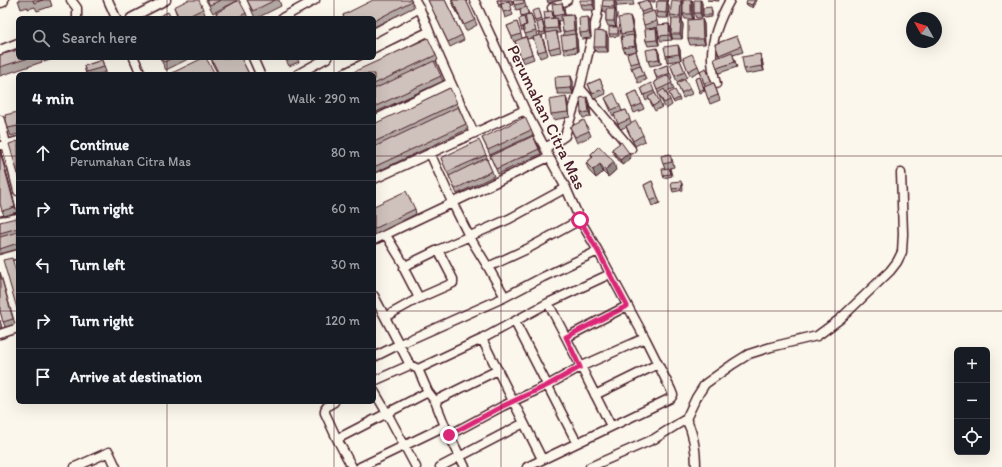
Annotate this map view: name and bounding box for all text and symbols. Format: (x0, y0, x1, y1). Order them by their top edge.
north arrow (906, 12, 942, 48)
search box (16, 16, 376, 60)
icon: search (30, 27, 52, 49)
text: Search here (62, 29, 137, 47)
street label: Perumahan Citra Mas (503, 41, 591, 193)
text: 4 min (32, 88, 74, 108)
text: Walk · 290 m (288, 91, 360, 106)
text: Continue (70, 136, 129, 154)
icon: ahead (32, 142, 54, 164)
text: 80 m (331, 145, 360, 160)
text: Perumahan Citra Mas (70, 154, 191, 169)
icon: right (32, 198, 54, 220)
text: Turn right (70, 200, 134, 218)
text: 60 m (331, 201, 360, 216)
route start (571, 211, 589, 229)
icon: left (32, 254, 54, 276)
text: Turn left (70, 256, 125, 274)
text: 30 m (331, 257, 360, 272)
icon: right (32, 310, 54, 332)
text: Turn right (70, 312, 134, 330)
text: 120 m (325, 313, 360, 328)
map controls (954, 347, 990, 455)
button: + (954, 347, 990, 383)
icon: arrive (32, 366, 54, 388)
text: Arrive at destination (70, 368, 202, 386)
button: − (954, 383, 990, 419)
button: locate (954, 419, 990, 455)
route end (440, 426, 458, 444)

